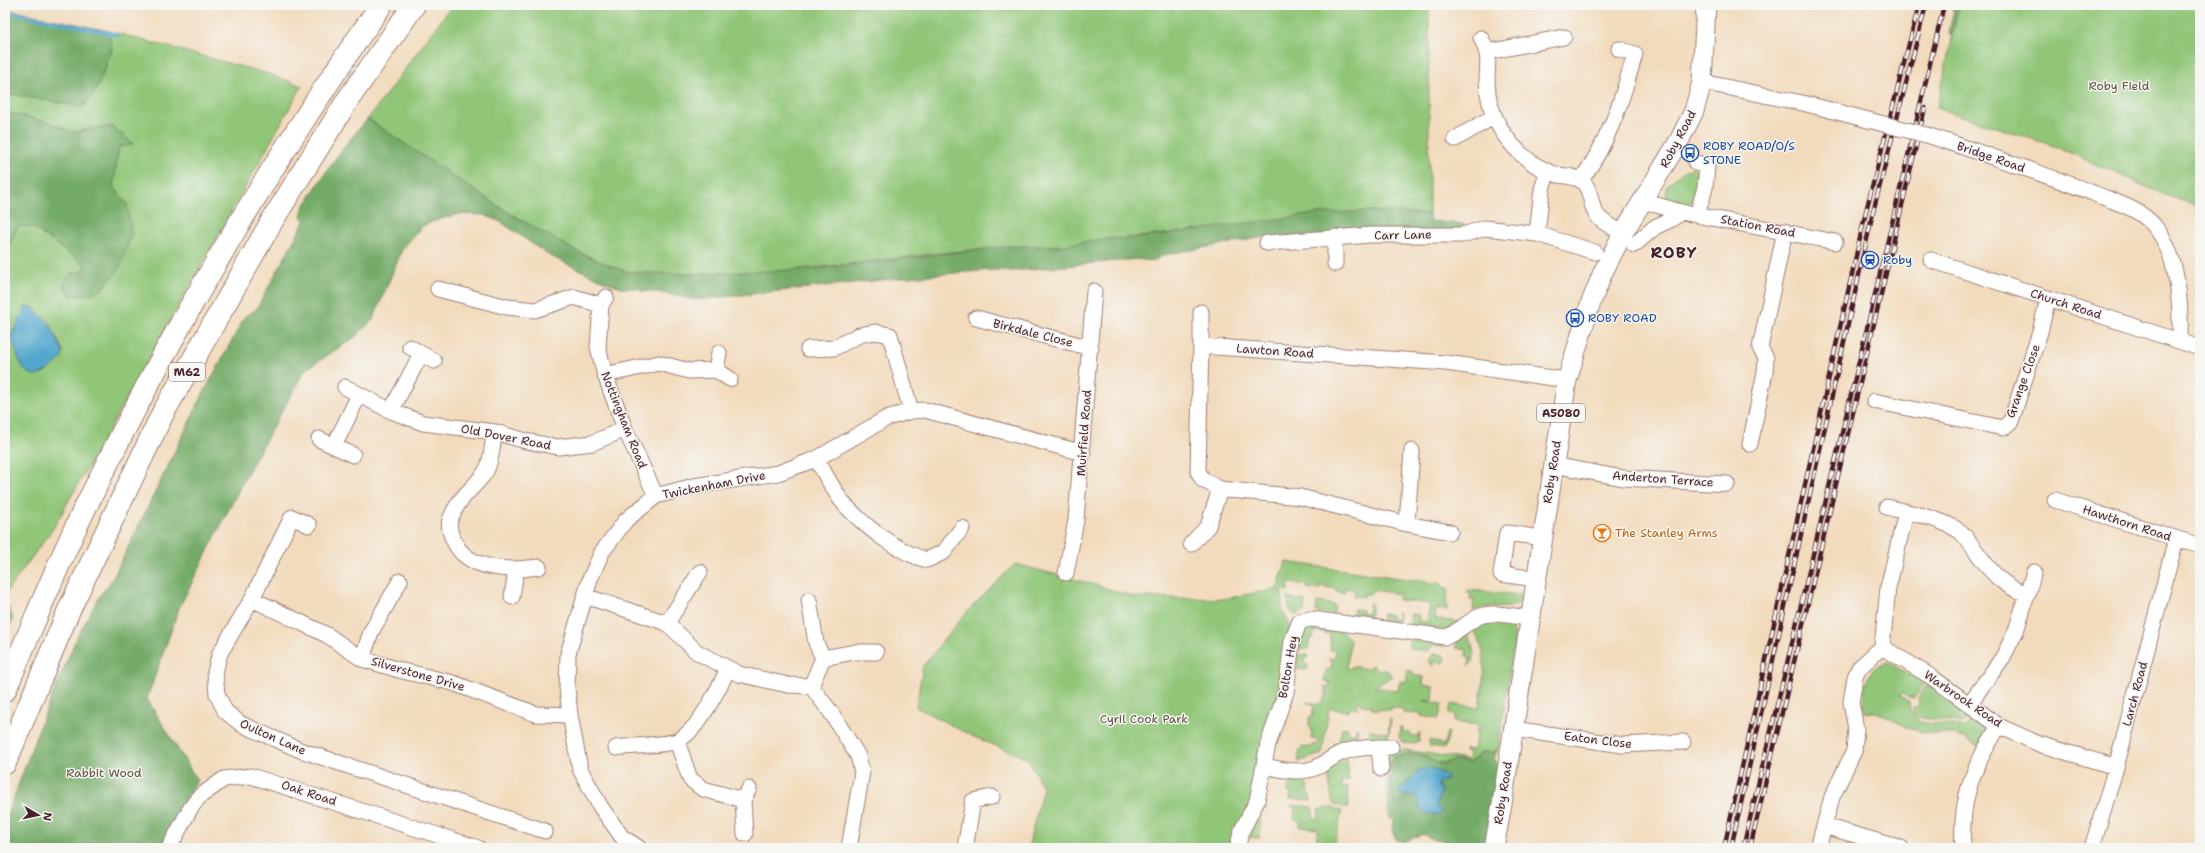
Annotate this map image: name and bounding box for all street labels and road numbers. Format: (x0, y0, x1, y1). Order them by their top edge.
street label: Roby Road (1656, 107, 1700, 171)
street label: Bridge Road (1955, 138, 2028, 176)
street label: Station Road (1719, 211, 1797, 241)
street label: Carr Lane (1374, 226, 1432, 244)
street label: Church Road (2028, 285, 2104, 323)
street label: Birkdale Close (991, 315, 1075, 351)
street label: Lawton Road (1236, 340, 1315, 362)
street label: Grange Close (2002, 342, 2044, 420)
road number: M62 (169, 363, 205, 381)
street label: Nottingham Road (597, 369, 651, 471)
street label: Muirfield Road (1073, 389, 1095, 477)
road number: A5080 (1537, 404, 1585, 422)
street label: Old Dover Road (460, 420, 553, 454)
street label: Roby Road (1539, 439, 1565, 505)
street label: Twickenham Drive (661, 467, 767, 503)
street label: Anderton Terrace (1612, 467, 1714, 491)
street label: Hawthorn Road (2081, 501, 2174, 545)
street label: Bolton Hey (1275, 634, 1301, 700)
street label: Silverstone Drive (369, 653, 467, 695)
street label: Larch Road (2119, 660, 2151, 728)
street label: Warbrook Road (1921, 667, 2006, 731)
street label: Oulton Lane (237, 715, 309, 759)
street label: Eaton Close (1563, 728, 1633, 752)
street label: Roby Road (1490, 760, 1516, 826)
street label: Oak Road (279, 777, 339, 810)

